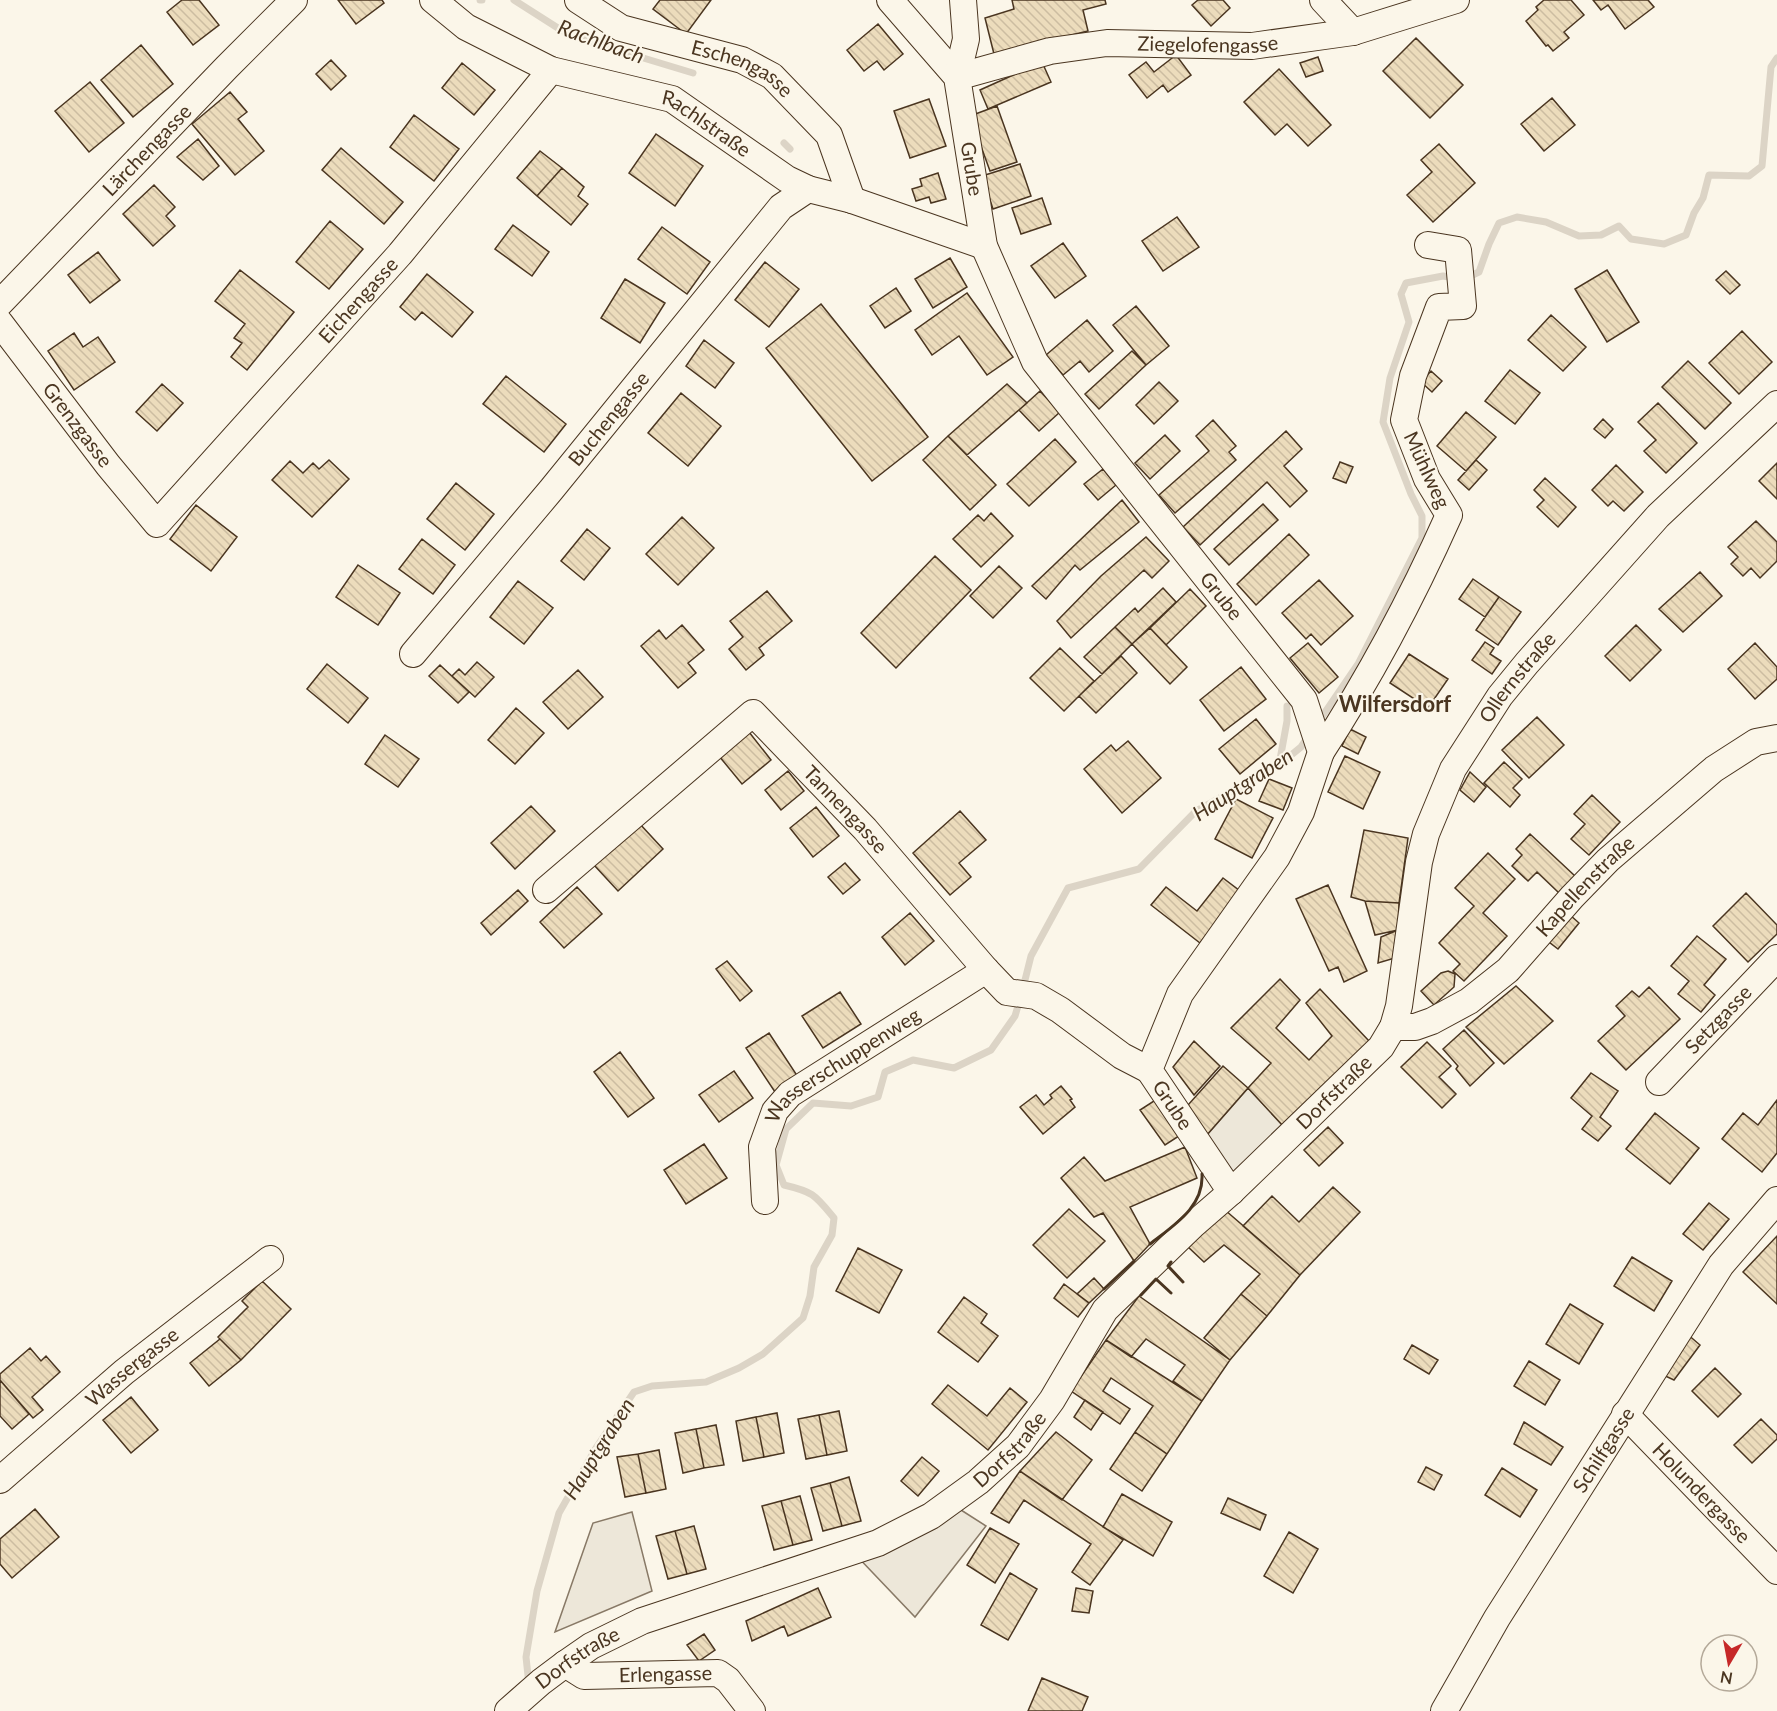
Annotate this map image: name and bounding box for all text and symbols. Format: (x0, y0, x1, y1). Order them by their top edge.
water label: Rachlbach (555, 13, 648, 68)
street label: Ziegelofengasse (1137, 30, 1279, 57)
street label: Eschengasse (689, 34, 799, 102)
street label: Rachlstraße (660, 84, 756, 161)
street label: Lärchengasse (97, 99, 196, 200)
street label: Grube (956, 140, 989, 197)
street label: Eichengasse (313, 252, 402, 347)
street label: Buchengasse (563, 366, 653, 470)
street label: Grenzgasse (38, 377, 118, 471)
street label: Mühlweg (1400, 427, 1456, 512)
street label: Grube (1196, 567, 1248, 624)
street label: Ollernstraße (1473, 627, 1560, 727)
district label: Wilfersdorf (1339, 690, 1451, 717)
water label: Hauptgraben (1187, 742, 1297, 825)
street label: Tannengasse (799, 760, 893, 858)
street label: Kapellenstraße (1530, 830, 1639, 941)
street label: Setzgasse (1679, 980, 1756, 1058)
street label: Wasserschuppenweg (759, 1002, 924, 1125)
street label: Dorfstraße (1291, 1050, 1376, 1133)
street label: Grube (1148, 1075, 1199, 1134)
street label: Wassergasse (80, 1321, 183, 1411)
water label: Hauptgraben (557, 1393, 639, 1503)
street label: Schilfgasse (1567, 1402, 1639, 1497)
street label: Dorfstraße (968, 1406, 1050, 1492)
street label: Holundergasse (1648, 1437, 1756, 1548)
street label: Dorfstraße (530, 1621, 623, 1693)
north arrow (1699, 1633, 1759, 1693)
street label: Erlengasse (619, 1660, 712, 1686)
text: N (1719, 1668, 1734, 1689)

